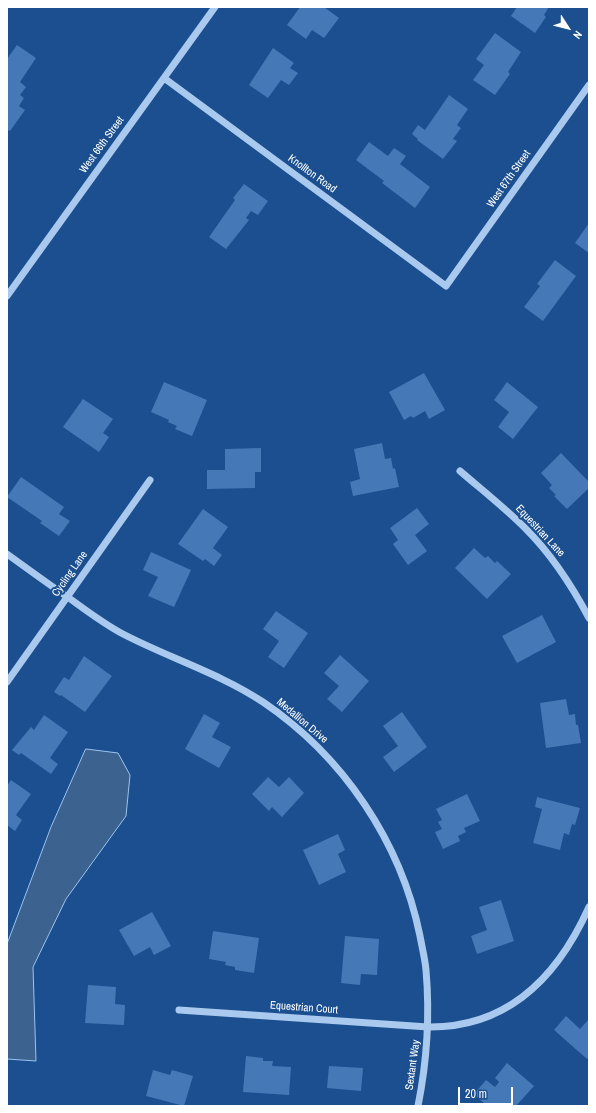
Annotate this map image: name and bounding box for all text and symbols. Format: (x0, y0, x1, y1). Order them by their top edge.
north arrow (548, 8, 588, 48)
text: N (570, 28, 585, 42)
street label: West 66th Street (77, 114, 127, 176)
street label: West 67th Street (484, 148, 534, 210)
street label: Knollton Road (285, 152, 339, 196)
street label: Equestrian Lane (513, 502, 567, 560)
street label: Cycling Lane (49, 549, 91, 599)
street label: Medallion Drive (274, 696, 330, 746)
street label: Equestrian Court (270, 999, 338, 1017)
street label: Sextant Way (403, 1039, 423, 1091)
scale bar (460, 1079, 515, 1105)
text: 20 m (465, 1086, 487, 1102)

